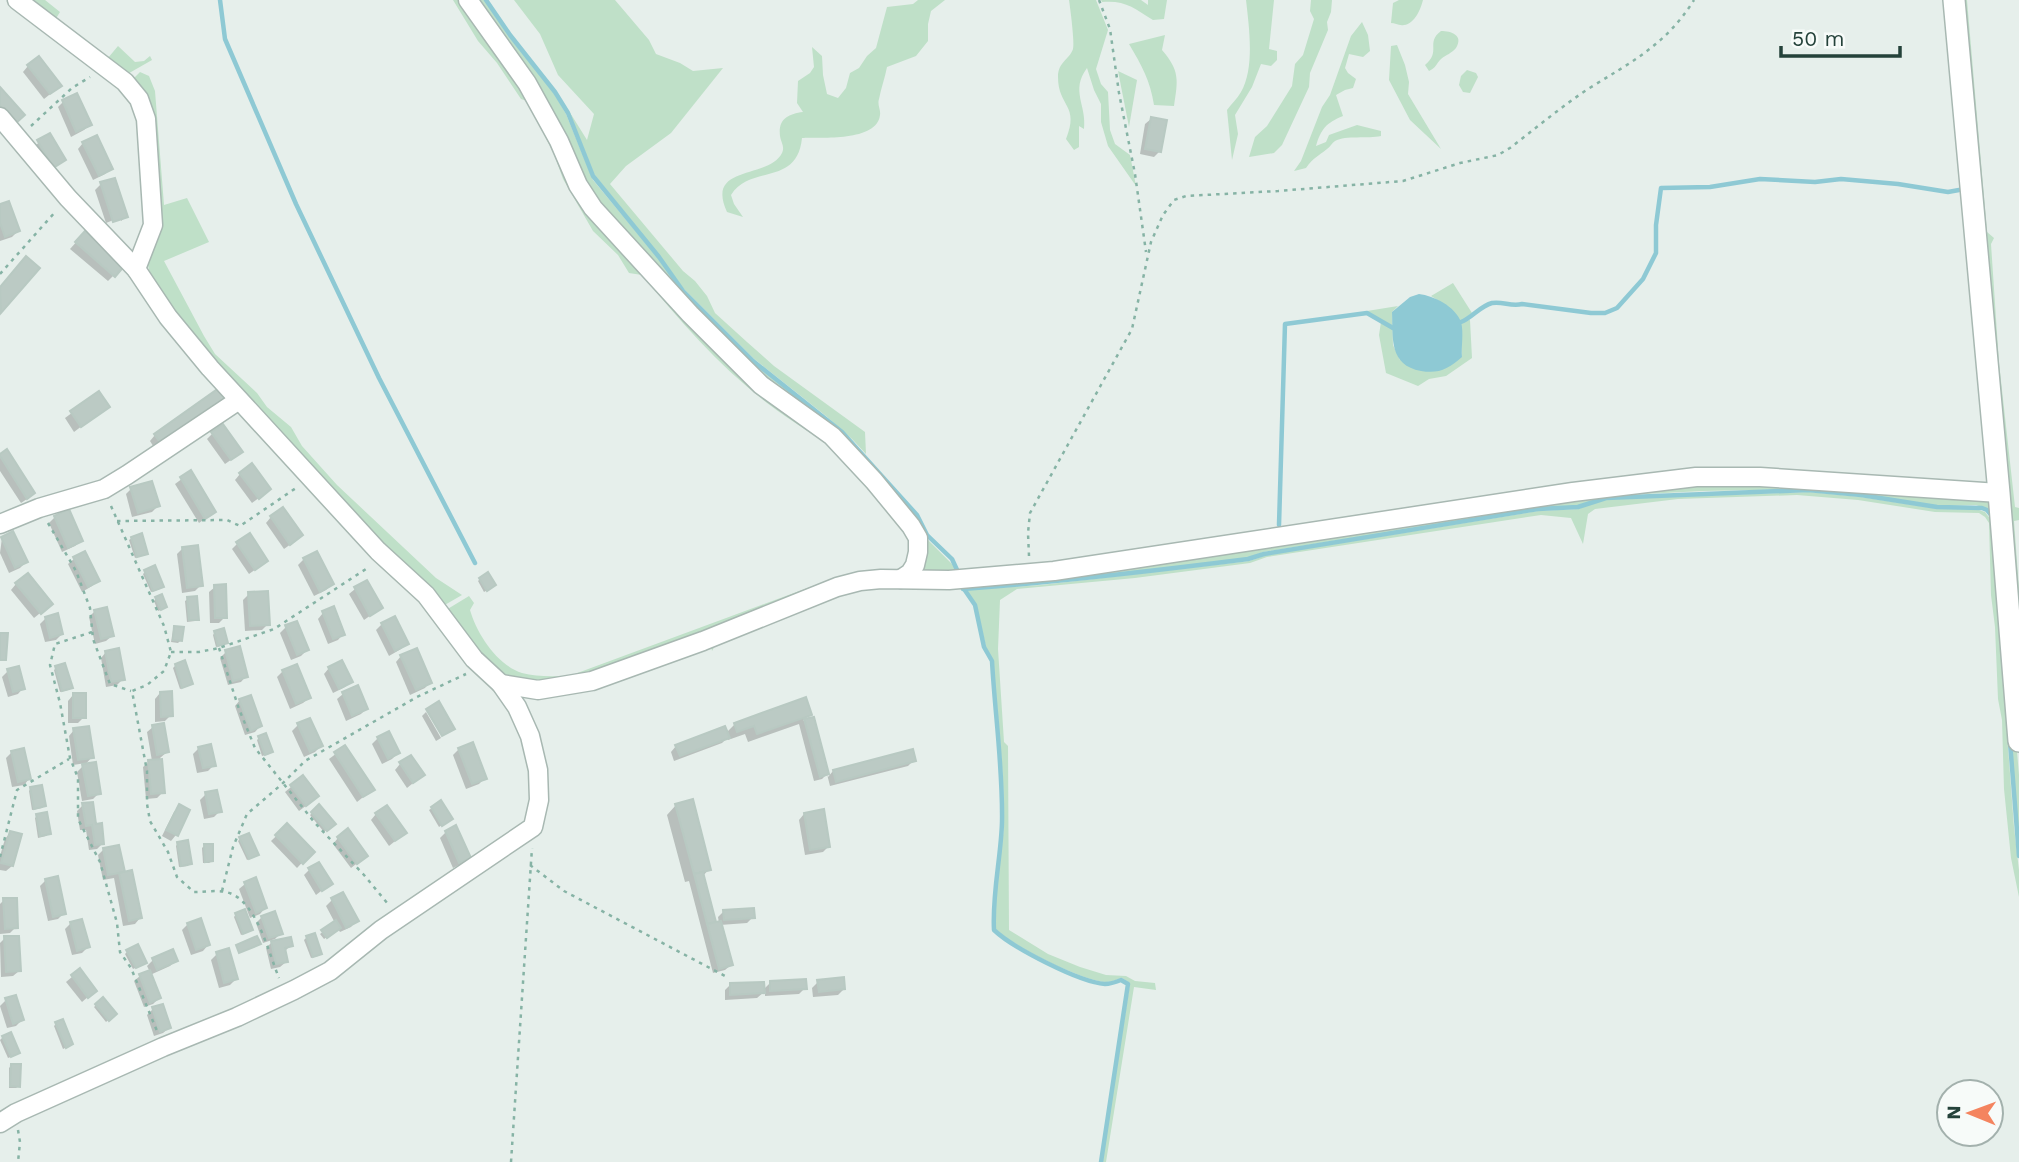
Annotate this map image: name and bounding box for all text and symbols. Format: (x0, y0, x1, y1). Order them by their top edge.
scale bar (1781, 14, 1900, 58)
text: 50 m (1792, 26, 1844, 51)
north arrow (1935, 1078, 2005, 1148)
text: N (1942, 1105, 1965, 1120)

